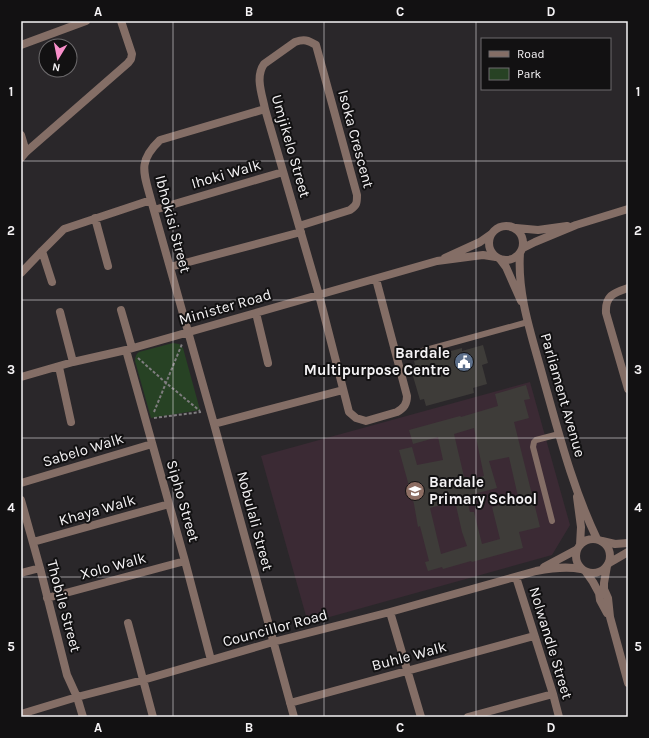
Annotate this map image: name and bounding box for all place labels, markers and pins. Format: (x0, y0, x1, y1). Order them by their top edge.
place label: Bardale Multipurpose Centre (304, 344, 450, 379)
public building icon: Bardale Multipurpose Centre (453, 351, 475, 373)
place label: Bardale Primary School (429, 473, 537, 508)
school or university icon: Bardale Primary School (404, 480, 426, 502)

